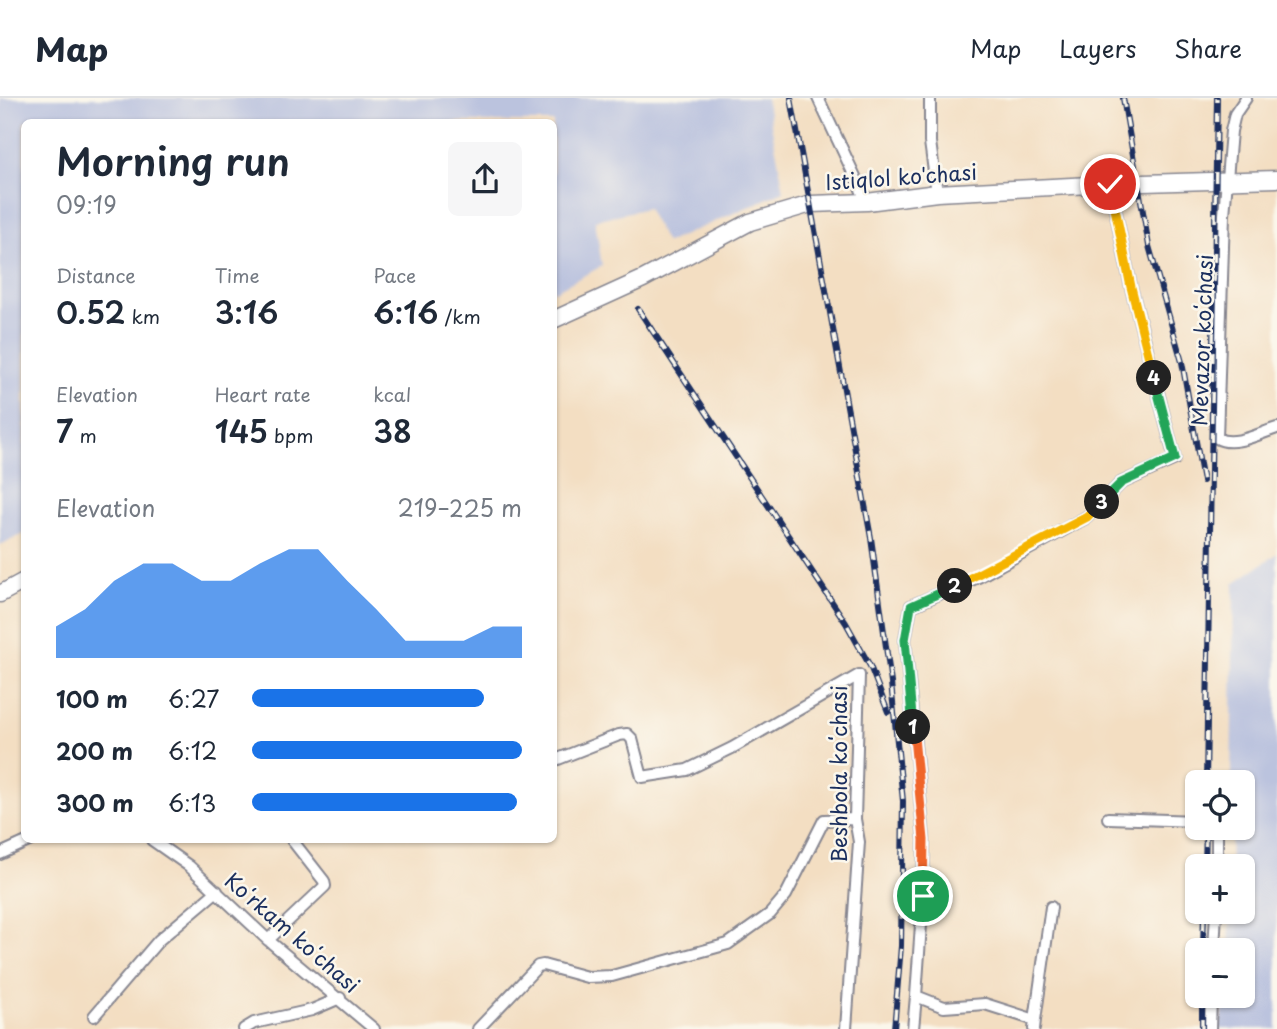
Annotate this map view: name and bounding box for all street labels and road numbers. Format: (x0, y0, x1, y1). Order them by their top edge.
street label: Istiqlol ko'chasi (824, 155, 978, 197)
street label: Mevazor koʻchasi (1182, 253, 1220, 427)
street label: Beshbola koʻchasi (822, 685, 854, 863)
street label: Koʻrkam koʻchasi (218, 864, 368, 1000)

